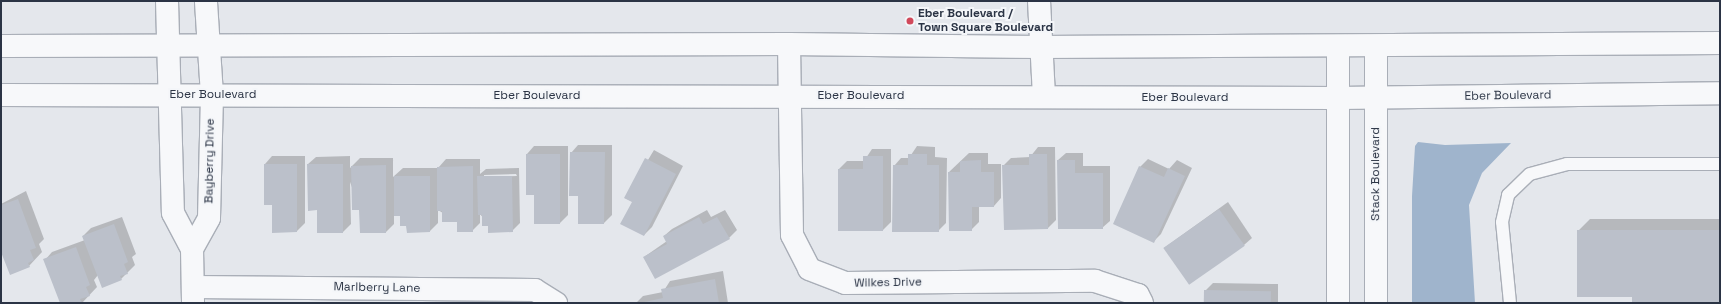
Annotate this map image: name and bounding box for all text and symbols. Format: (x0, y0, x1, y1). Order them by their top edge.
place label: Eber Boulevard / Town Square Boulevard (918, 7, 1053, 35)
marker: Eber Boulevard / Town Square Boulevard (905, 16, 915, 26)
street label: Eber Boulevard (170, 88, 256, 102)
street label: Eber Boulevard (1464, 88, 1552, 104)
street label: Eber Boulevard (494, 89, 580, 103)
street label: Eber Boulevard (818, 89, 904, 103)
street label: Eber Boulevard (1142, 91, 1228, 105)
street label: Bayberry Drive (202, 118, 218, 204)
street label: Stack Boulevard (1369, 127, 1383, 221)
street label: Wilkes Drive (854, 275, 922, 291)
street label: Marlberry Lane (333, 280, 421, 296)

